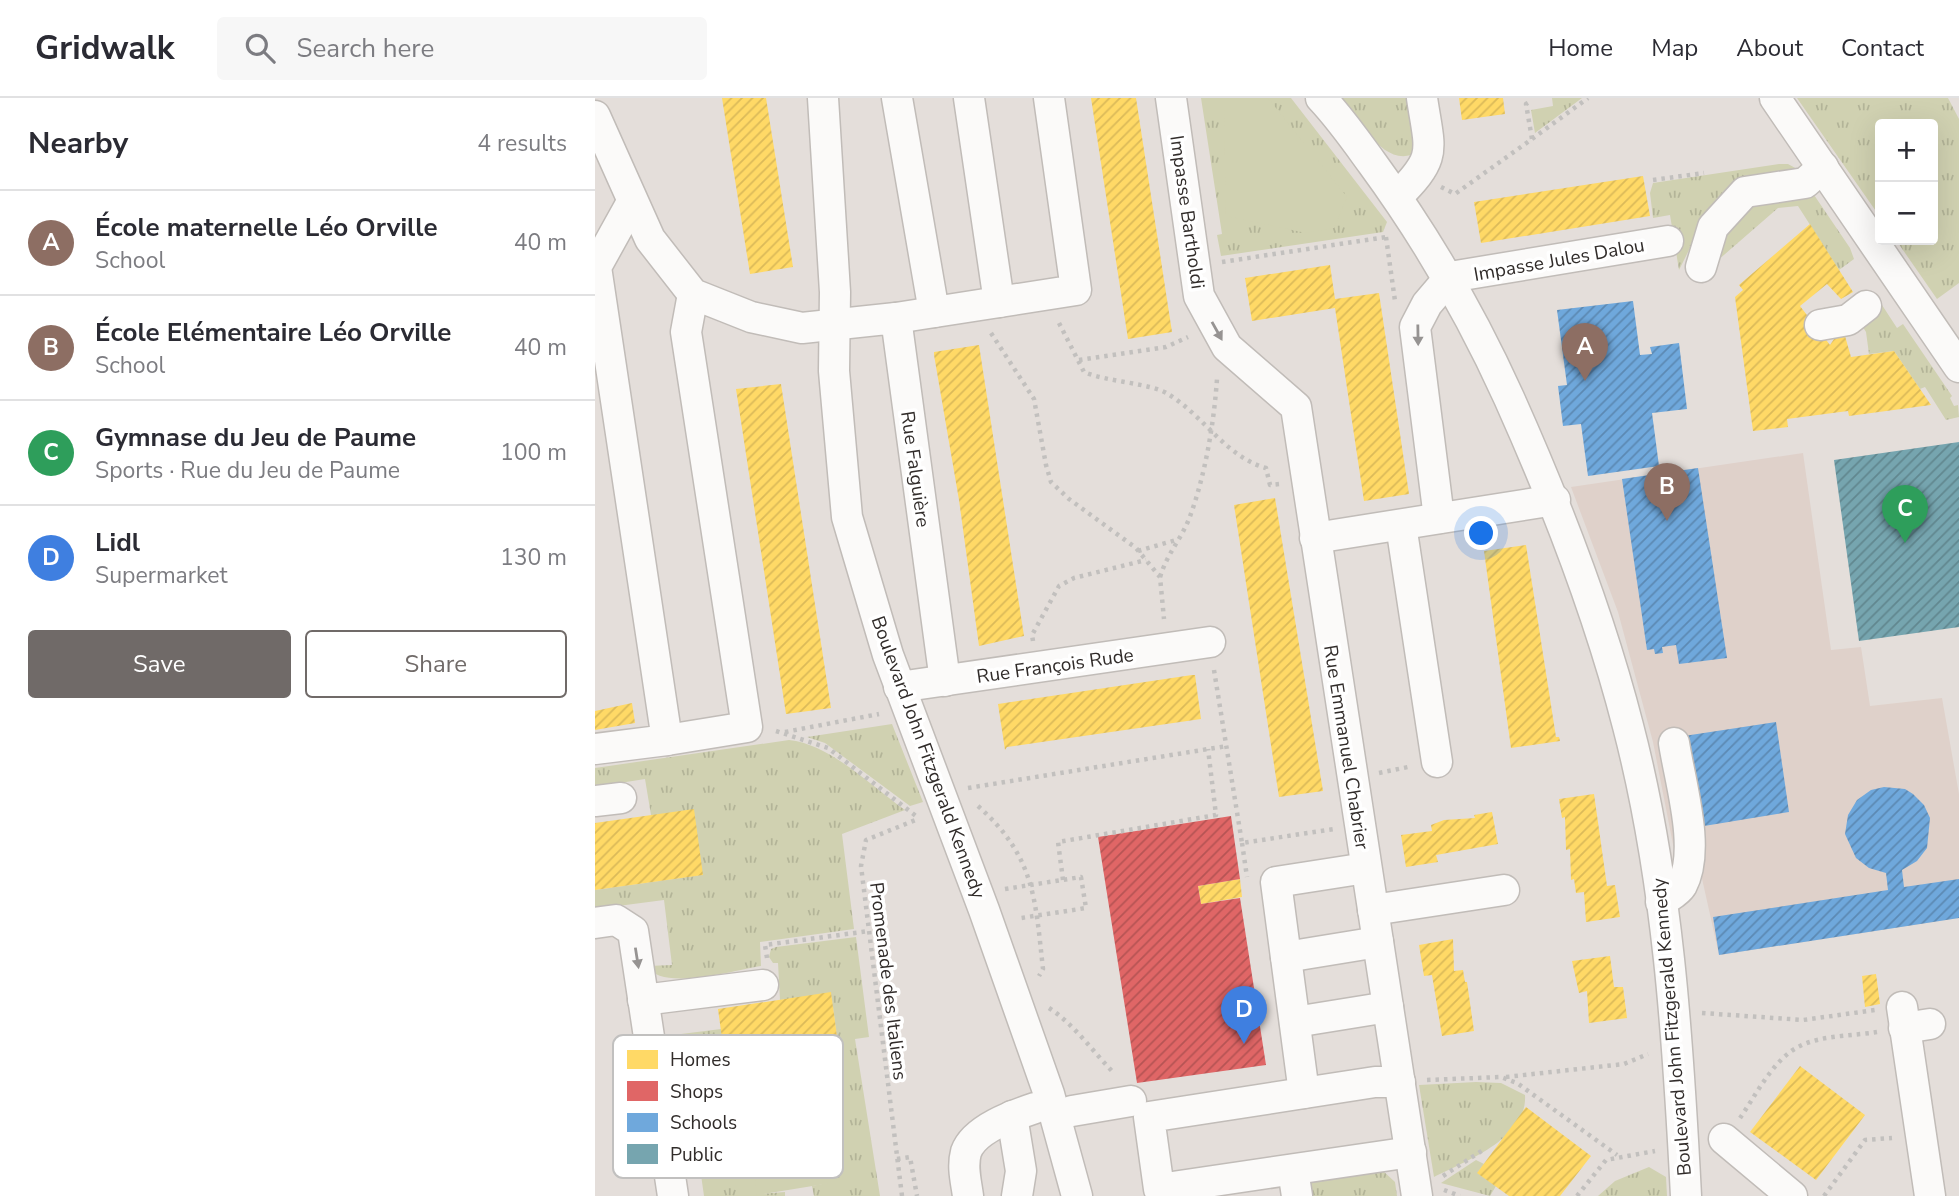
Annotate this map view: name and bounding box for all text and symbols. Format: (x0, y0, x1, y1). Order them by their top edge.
search box (217, 17, 707, 80)
text: Gridwalk (35, 26, 175, 71)
icon: search (241, 29, 279, 67)
text: Search here (297, 31, 434, 66)
text: Home (1548, 32, 1613, 64)
text: Map (1651, 32, 1698, 64)
text: About (1736, 32, 1803, 64)
text: Contact (1841, 32, 1924, 64)
map controls (1875, 119, 1938, 245)
button: + (1875, 119, 1938, 182)
text: Nearby (28, 123, 128, 164)
text: 4 results (477, 128, 567, 159)
street label: Impasse Bartholdi (1163, 134, 1211, 291)
button: − (1875, 182, 1938, 245)
text: École maternelle Léo Orville (95, 210, 438, 245)
text: A (42, 227, 60, 258)
text: 40 m (514, 227, 567, 258)
street label: Impasse Jules Dalou (1472, 232, 1647, 288)
text: School (95, 245, 165, 276)
text: École Elémentaire Léo Orville (95, 315, 451, 350)
one-way arrow (1211, 322, 1223, 341)
pin: A (1562, 323, 1608, 381)
one-way arrow (1412, 324, 1423, 346)
text: B (43, 332, 59, 363)
text: 40 m (514, 332, 567, 363)
text: School (95, 350, 165, 381)
street label: Rue Falguière (894, 409, 936, 529)
text: Gymnase du Jeu de Paume (95, 420, 416, 455)
text: C (43, 437, 59, 468)
text: 100 m (500, 437, 567, 468)
text: Sports · Rue du Jeu de Paume (95, 455, 400, 486)
pin: B (1644, 463, 1690, 521)
pin: C (1882, 485, 1928, 543)
your location (1464, 516, 1498, 550)
text: Lidl (95, 525, 140, 560)
text: D (42, 542, 60, 573)
text: 130 m (500, 542, 567, 573)
text: Supermarket (95, 560, 228, 591)
street label: Boulevard John Fitzgerald Kennedy (865, 612, 991, 902)
button: Save (28, 630, 291, 698)
button: Share (305, 630, 567, 698)
street label: Rue François Rude (975, 642, 1135, 690)
street label: Rue Emmanuel Chabrier (1317, 643, 1375, 852)
street label: Boulevard John Fitzgerald Kennedy (1646, 877, 1698, 1177)
street label: Promenade des Italiens (863, 881, 913, 1082)
one-way arrow (632, 947, 643, 969)
pin: D (1221, 986, 1267, 1044)
legend (613, 1035, 843, 1178)
text: Homes (670, 1047, 731, 1073)
text: Shops (670, 1079, 723, 1105)
text: Schools (670, 1110, 737, 1136)
text: Public (670, 1142, 723, 1168)

